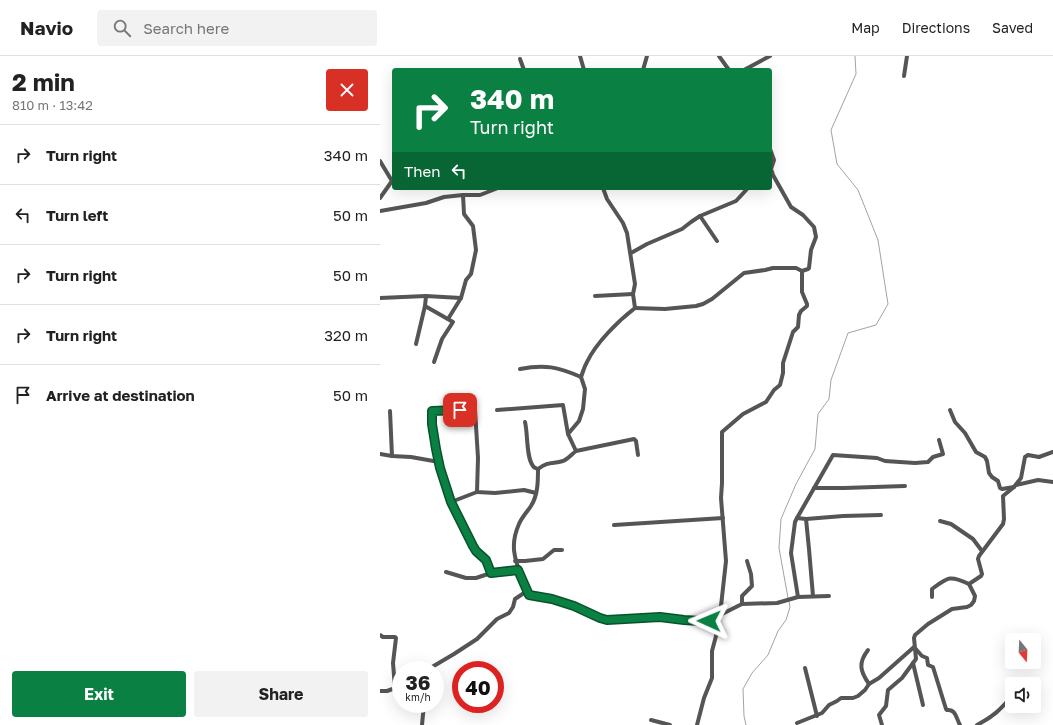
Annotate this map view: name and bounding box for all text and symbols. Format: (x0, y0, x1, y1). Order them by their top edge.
search box (97, 10, 377, 46)
text: Navio (20, 16, 73, 39)
icon: search (111, 17, 133, 39)
text: Search here (143, 19, 229, 37)
text: Map (851, 19, 880, 36)
text: Directions (902, 19, 970, 36)
text: Saved (992, 19, 1033, 36)
text: 2 min (12, 67, 75, 96)
button: close (326, 69, 368, 111)
text: 340 m (470, 82, 554, 115)
icon: right (404, 84, 456, 136)
text: 810 m · 13:42 (12, 97, 93, 113)
text: Turn right (470, 116, 554, 138)
icon: right (12, 144, 34, 166)
text: Turn right (46, 146, 117, 164)
text: 340 m (324, 146, 368, 164)
icon: left (448, 160, 470, 182)
text: Then (404, 162, 440, 180)
icon: left (12, 204, 34, 226)
text: Turn left (46, 206, 108, 224)
text: 50 m (333, 206, 368, 224)
icon: right (12, 264, 34, 286)
text: Turn right (46, 266, 117, 284)
text: 50 m (333, 266, 368, 284)
icon: right (12, 324, 34, 346)
text: Turn right (46, 326, 117, 344)
text: 320 m (324, 326, 368, 344)
icon: arrive (12, 384, 34, 406)
text: Arrive at destination (46, 386, 195, 404)
text: 50 m (333, 386, 368, 404)
pin (443, 393, 477, 427)
icon: arrive (449, 399, 471, 421)
position arrow (688, 600, 730, 642)
north arrow (1005, 633, 1041, 669)
map controls (1005, 633, 1041, 713)
speed limit sign: 40 (452, 661, 504, 713)
text: 36 (406, 670, 430, 694)
button: Exit (12, 671, 186, 717)
button: Share (194, 671, 368, 717)
button: sound (1005, 677, 1041, 713)
text: km/h (405, 691, 431, 703)

